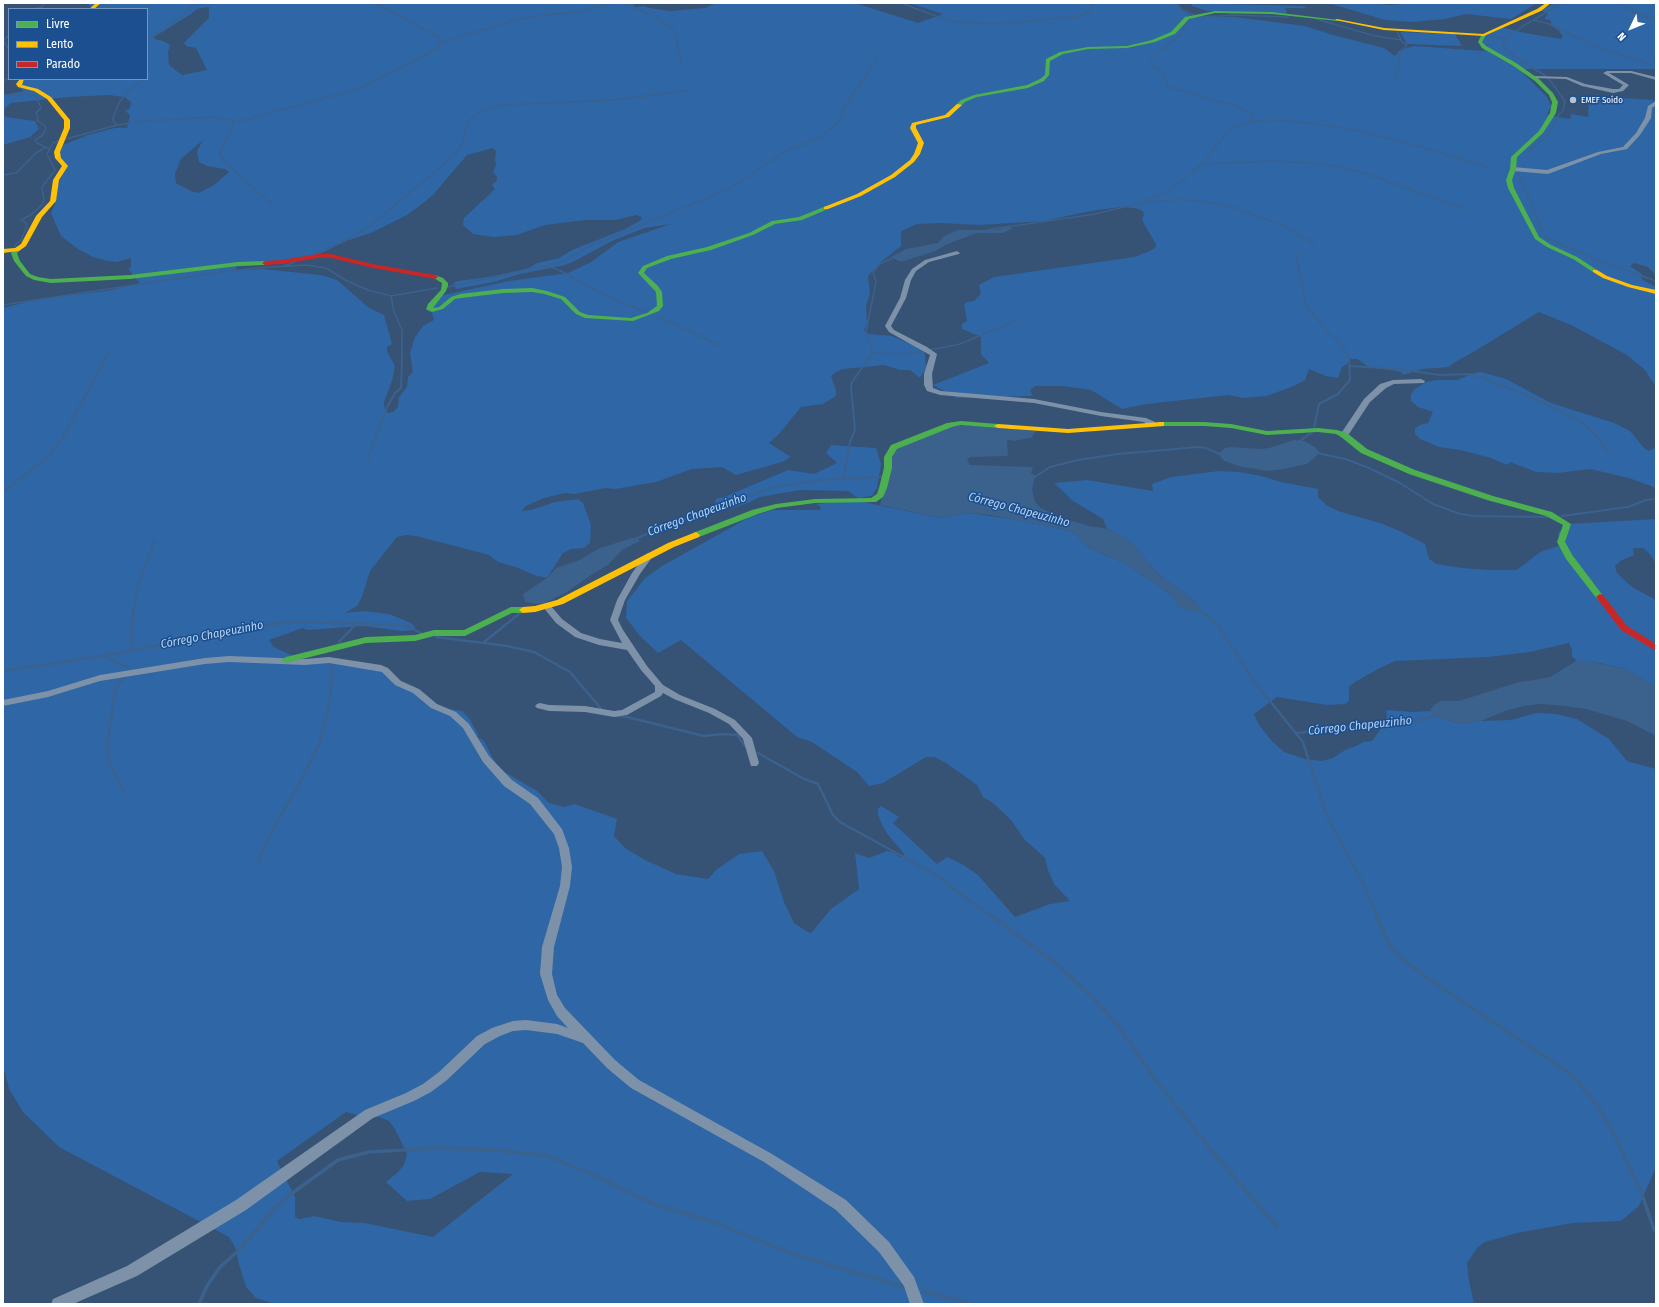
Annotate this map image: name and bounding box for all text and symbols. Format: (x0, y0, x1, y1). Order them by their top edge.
legend (8, 8, 148, 80)
north arrow (1611, 8, 1651, 48)
text: Livre (46, 17, 69, 31)
text: N (1615, 30, 1629, 43)
text: Lento (46, 37, 73, 51)
text: Parado (46, 57, 80, 71)
marker: EMEF Soído (1568, 95, 1578, 105)
place label: EMEF Soído (1581, 95, 1623, 105)
water label: Córrego Chapeuzinho (646, 490, 748, 540)
water label: Córrego Chapeuzinho (967, 490, 1071, 530)
water label: Córrego Chapeuzinho (159, 618, 265, 652)
water label: Córrego Chapeuzinho (1307, 713, 1413, 739)

